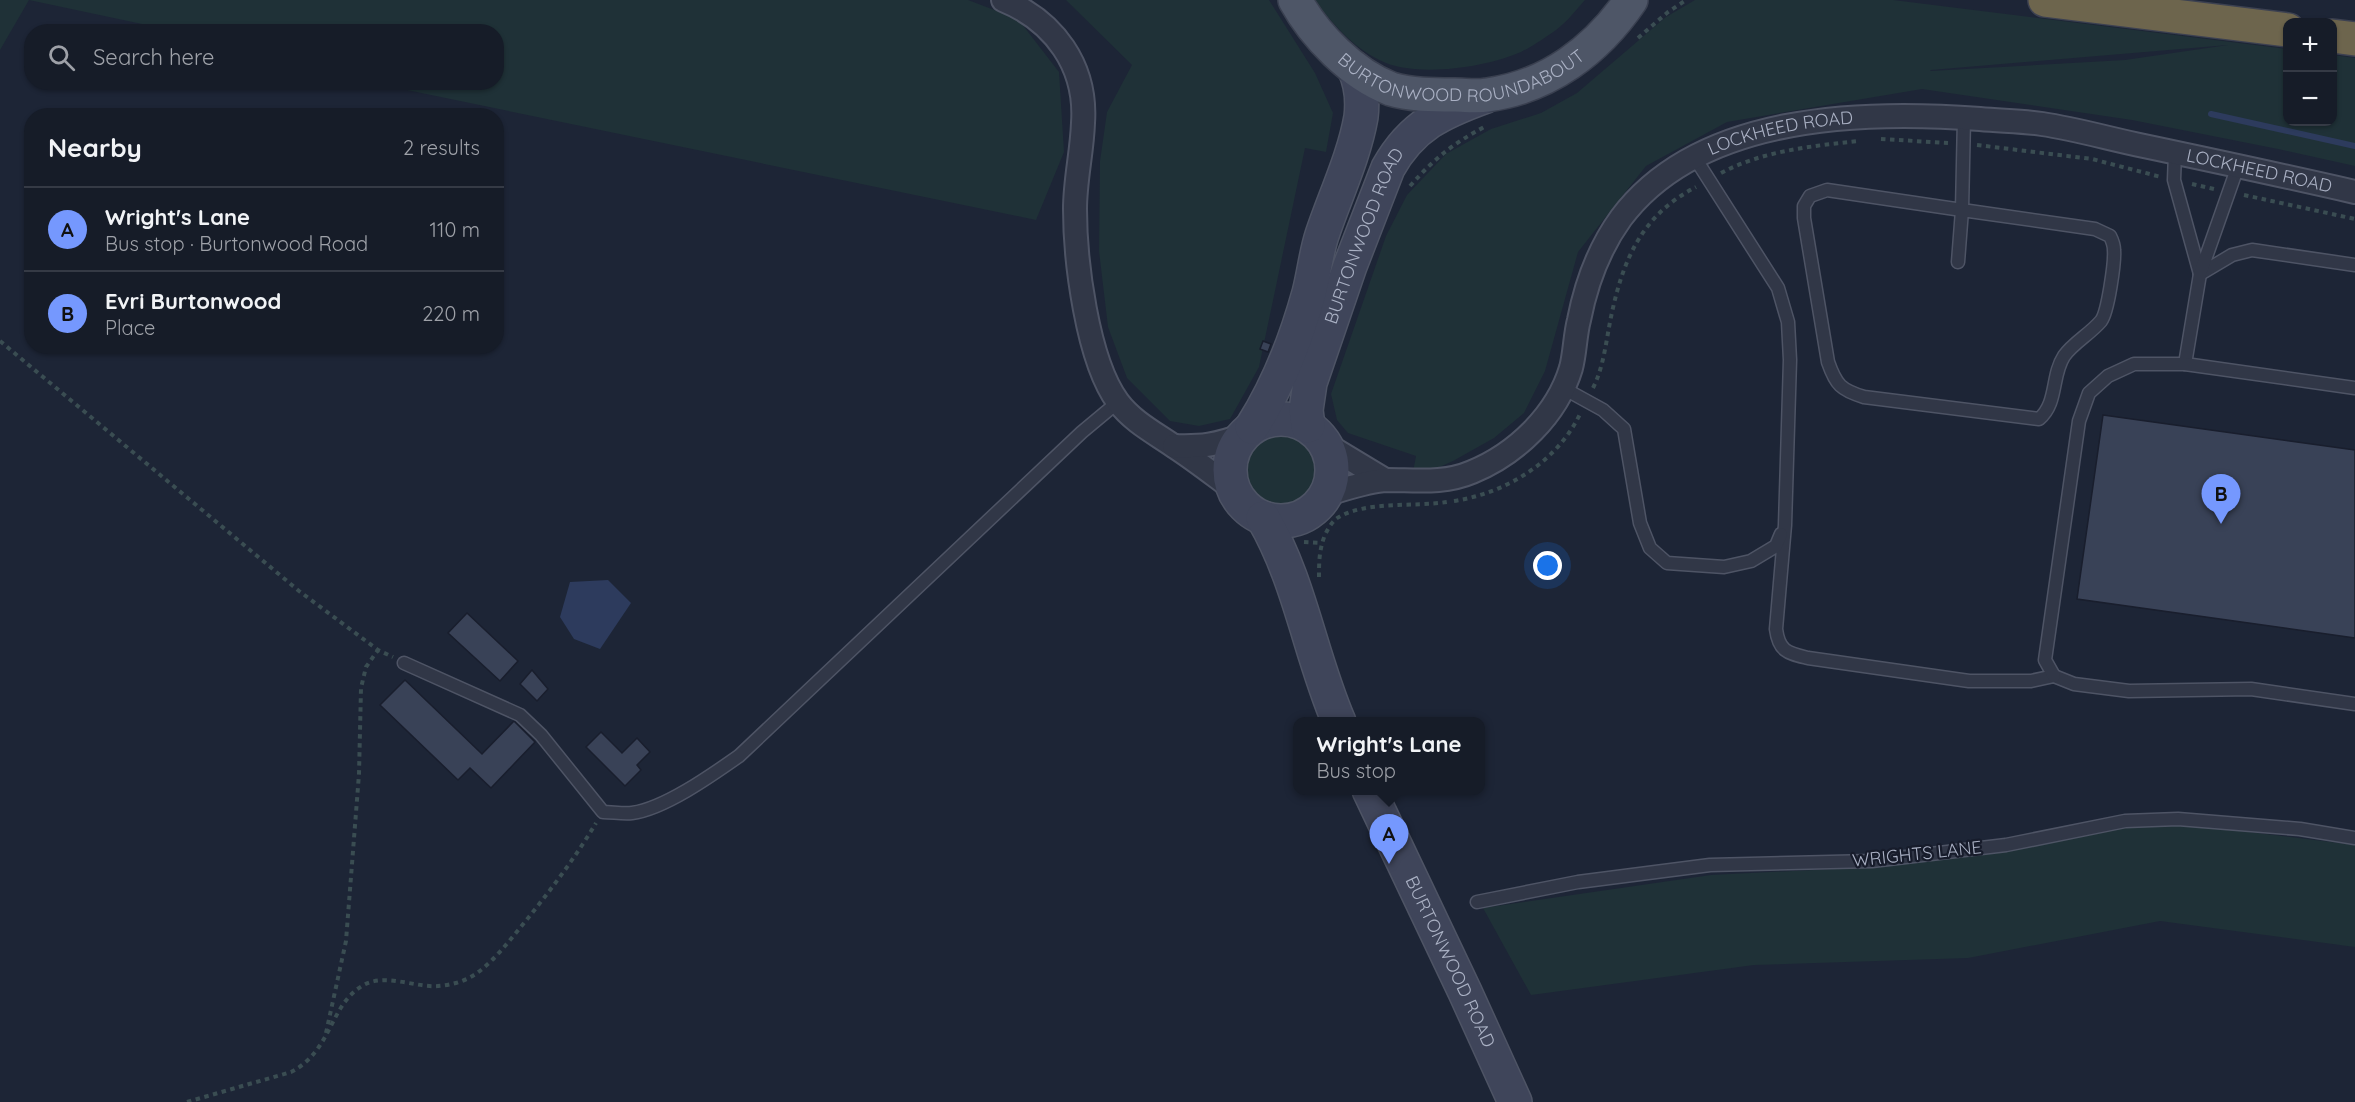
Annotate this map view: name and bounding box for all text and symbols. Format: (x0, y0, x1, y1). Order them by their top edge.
map controls (2283, 18, 2337, 126)
button: + (2283, 18, 2337, 72)
search box (24, 24, 504, 90)
street label: BURTONWOOD ROUNDABOUT (1331, 38, 1593, 60)
icon: search (45, 41, 78, 74)
text: Search here (93, 43, 214, 71)
text: BURTONWOOD ROUNDABOUT (1333, 44, 1589, 107)
button: − (2283, 72, 2337, 126)
street label: LOCKHEED ROAD (1704, 106, 1854, 160)
text: Nearby (48, 131, 142, 164)
text: 2 results (403, 135, 480, 160)
street label: BURTONWOOD ROAD (1319, 143, 1409, 327)
street label: LOCKHEED ROAD (2184, 143, 2334, 197)
text: Wright's Lane (105, 203, 250, 231)
text: A (61, 217, 74, 242)
text: 110 m (430, 217, 480, 242)
text: Bus stop · Burtonwood Road (105, 231, 368, 256)
text: Evri Burtonwood (105, 287, 281, 315)
text: B (61, 301, 74, 326)
text: 220 m (422, 301, 480, 326)
text: Place (105, 315, 155, 340)
pin: B (2202, 474, 2240, 524)
your location (1533, 551, 1562, 580)
popup (1293, 717, 1485, 795)
text: Wright's Lane (1316, 730, 1462, 758)
text: Bus stop (1316, 758, 1396, 783)
pin: A (1370, 814, 1408, 864)
street label: WRIGHTS LANE (1851, 835, 1983, 872)
street label: BURTONWOOD ROAD (1401, 872, 1501, 1051)

